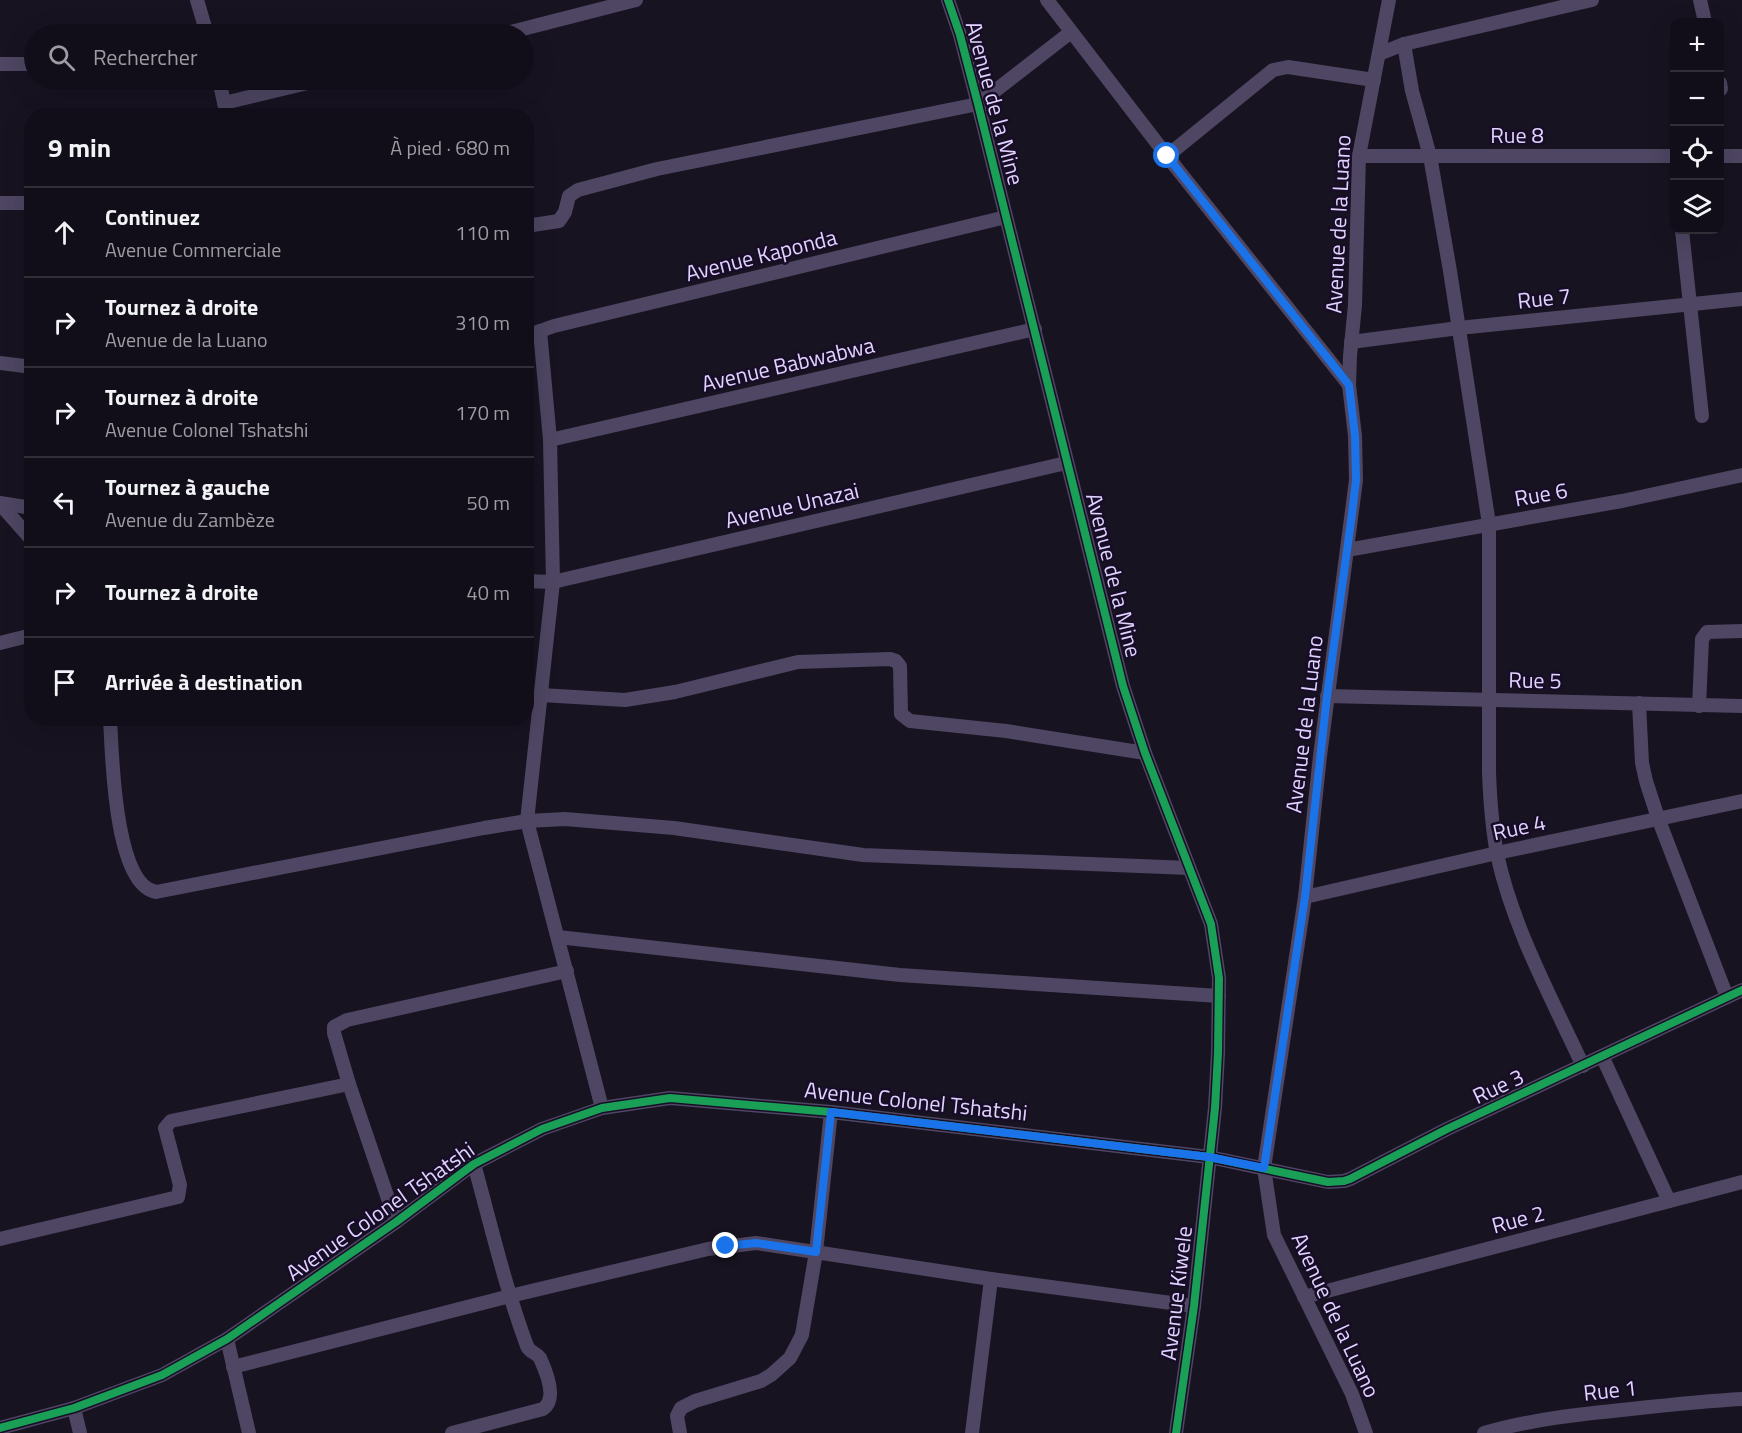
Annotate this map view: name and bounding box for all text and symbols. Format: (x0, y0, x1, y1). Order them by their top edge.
street label: Avenue de la Mine (957, 17, 1033, 189)
map controls (1670, 18, 1724, 234)
button: + (1670, 18, 1724, 72)
search box (24, 24, 534, 90)
text: Rechercher (93, 40, 198, 74)
icon: search (45, 41, 78, 74)
button: − (1670, 72, 1724, 126)
street label: Rue 8 (1490, 118, 1544, 152)
button: locate (1670, 126, 1724, 180)
text: 9 min (48, 128, 111, 167)
text: À pied · 680 m (390, 132, 510, 163)
street label: Avenue de la Luano (1316, 134, 1360, 314)
route start (1153, 142, 1179, 168)
button: layers (1670, 180, 1724, 234)
text: Continuez (105, 200, 200, 234)
icon: ahead (48, 216, 81, 249)
text: 110 m (455, 217, 510, 248)
street label: Avenue Kaponda (682, 220, 840, 290)
text: Avenue Commerciale (105, 234, 281, 265)
street label: Rue 7 (1516, 278, 1572, 318)
text: Tournez à droite (105, 290, 258, 324)
icon: right (48, 306, 81, 339)
text: 310 m (455, 307, 510, 338)
text: Avenue de la Luano (105, 324, 268, 355)
street label: Avenue Babwabwa (698, 328, 878, 400)
text: Tournez à droite (105, 380, 258, 414)
icon: right (48, 396, 81, 429)
text: 170 m (455, 397, 510, 428)
text: Avenue Colonel Tshatshi (105, 414, 309, 445)
text: Tournez à gauche (105, 470, 270, 504)
street label: Avenue Unazai (722, 473, 862, 537)
street label: Rue 6 (1512, 473, 1570, 515)
icon: left (48, 486, 81, 519)
text: 50 m (466, 487, 510, 518)
street label: Avenue de la Mine (1077, 489, 1151, 661)
text: Avenue du Zambèze (105, 504, 275, 535)
text: Tournez à droite (105, 575, 258, 609)
icon: right (48, 576, 81, 609)
text: 40 m (466, 577, 510, 608)
street label: Avenue de la Luano (1276, 633, 1332, 815)
street label: Rue 5 (1508, 663, 1562, 697)
text: Arrivée à destination (105, 665, 303, 699)
icon: arrive (48, 666, 81, 699)
street label: Rue 4 (1489, 805, 1549, 849)
street label: Rue 3 (1467, 1059, 1529, 1113)
street label: Avenue Colonel Tshatshi (803, 1072, 1029, 1130)
street label: Avenue Colonel Tshatshi (279, 1133, 481, 1289)
street label: Rue 2 (1488, 1196, 1548, 1242)
street label: Avenue Kiwele (1151, 1224, 1201, 1362)
street label: Avenue de la Luano (1283, 1227, 1389, 1403)
route end (712, 1232, 738, 1258)
street label: Rue 1 (1582, 1370, 1638, 1410)

